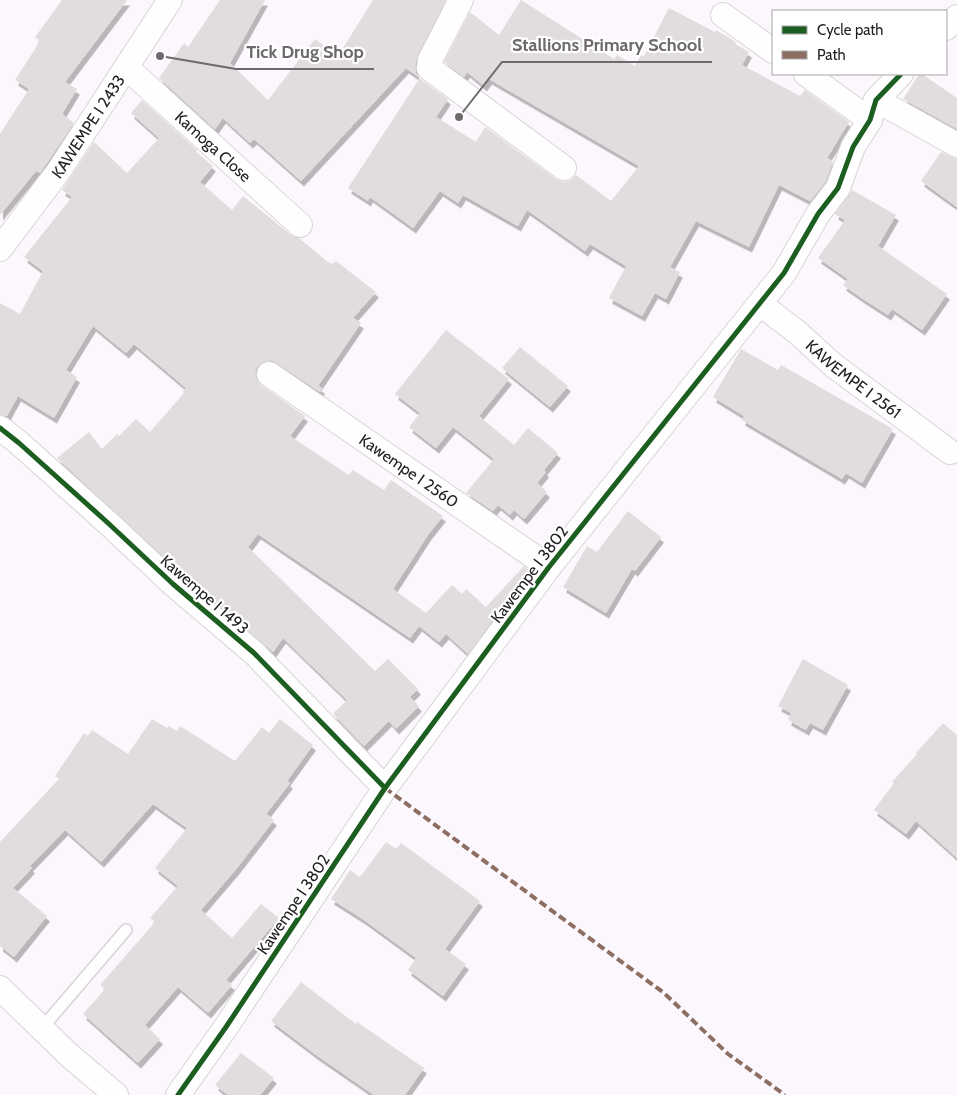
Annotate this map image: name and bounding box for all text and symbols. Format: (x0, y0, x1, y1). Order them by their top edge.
legend (772, 10, 947, 75)
text: Cycle path (817, 21, 883, 39)
callout: Stallions Primary School (502, 29, 712, 62)
text: Stallions Primary School (512, 34, 702, 56)
callout: Tick Drug Shop (236, 36, 374, 69)
text: Tick Drug Shop (246, 41, 364, 63)
text: Path (817, 46, 846, 64)
street label: KAWEMPE I 2433 (48, 71, 129, 182)
street label: Kamoga Close (171, 107, 255, 186)
street label: KAWEMPE I 2561 (802, 336, 905, 422)
street label: Kawempe I 2560 (356, 430, 462, 512)
street label: Kawempe I 3802 (487, 522, 572, 627)
street label: Kawempe I 1493 (157, 551, 253, 638)
street label: Kawempe I 3802 (253, 851, 334, 958)

